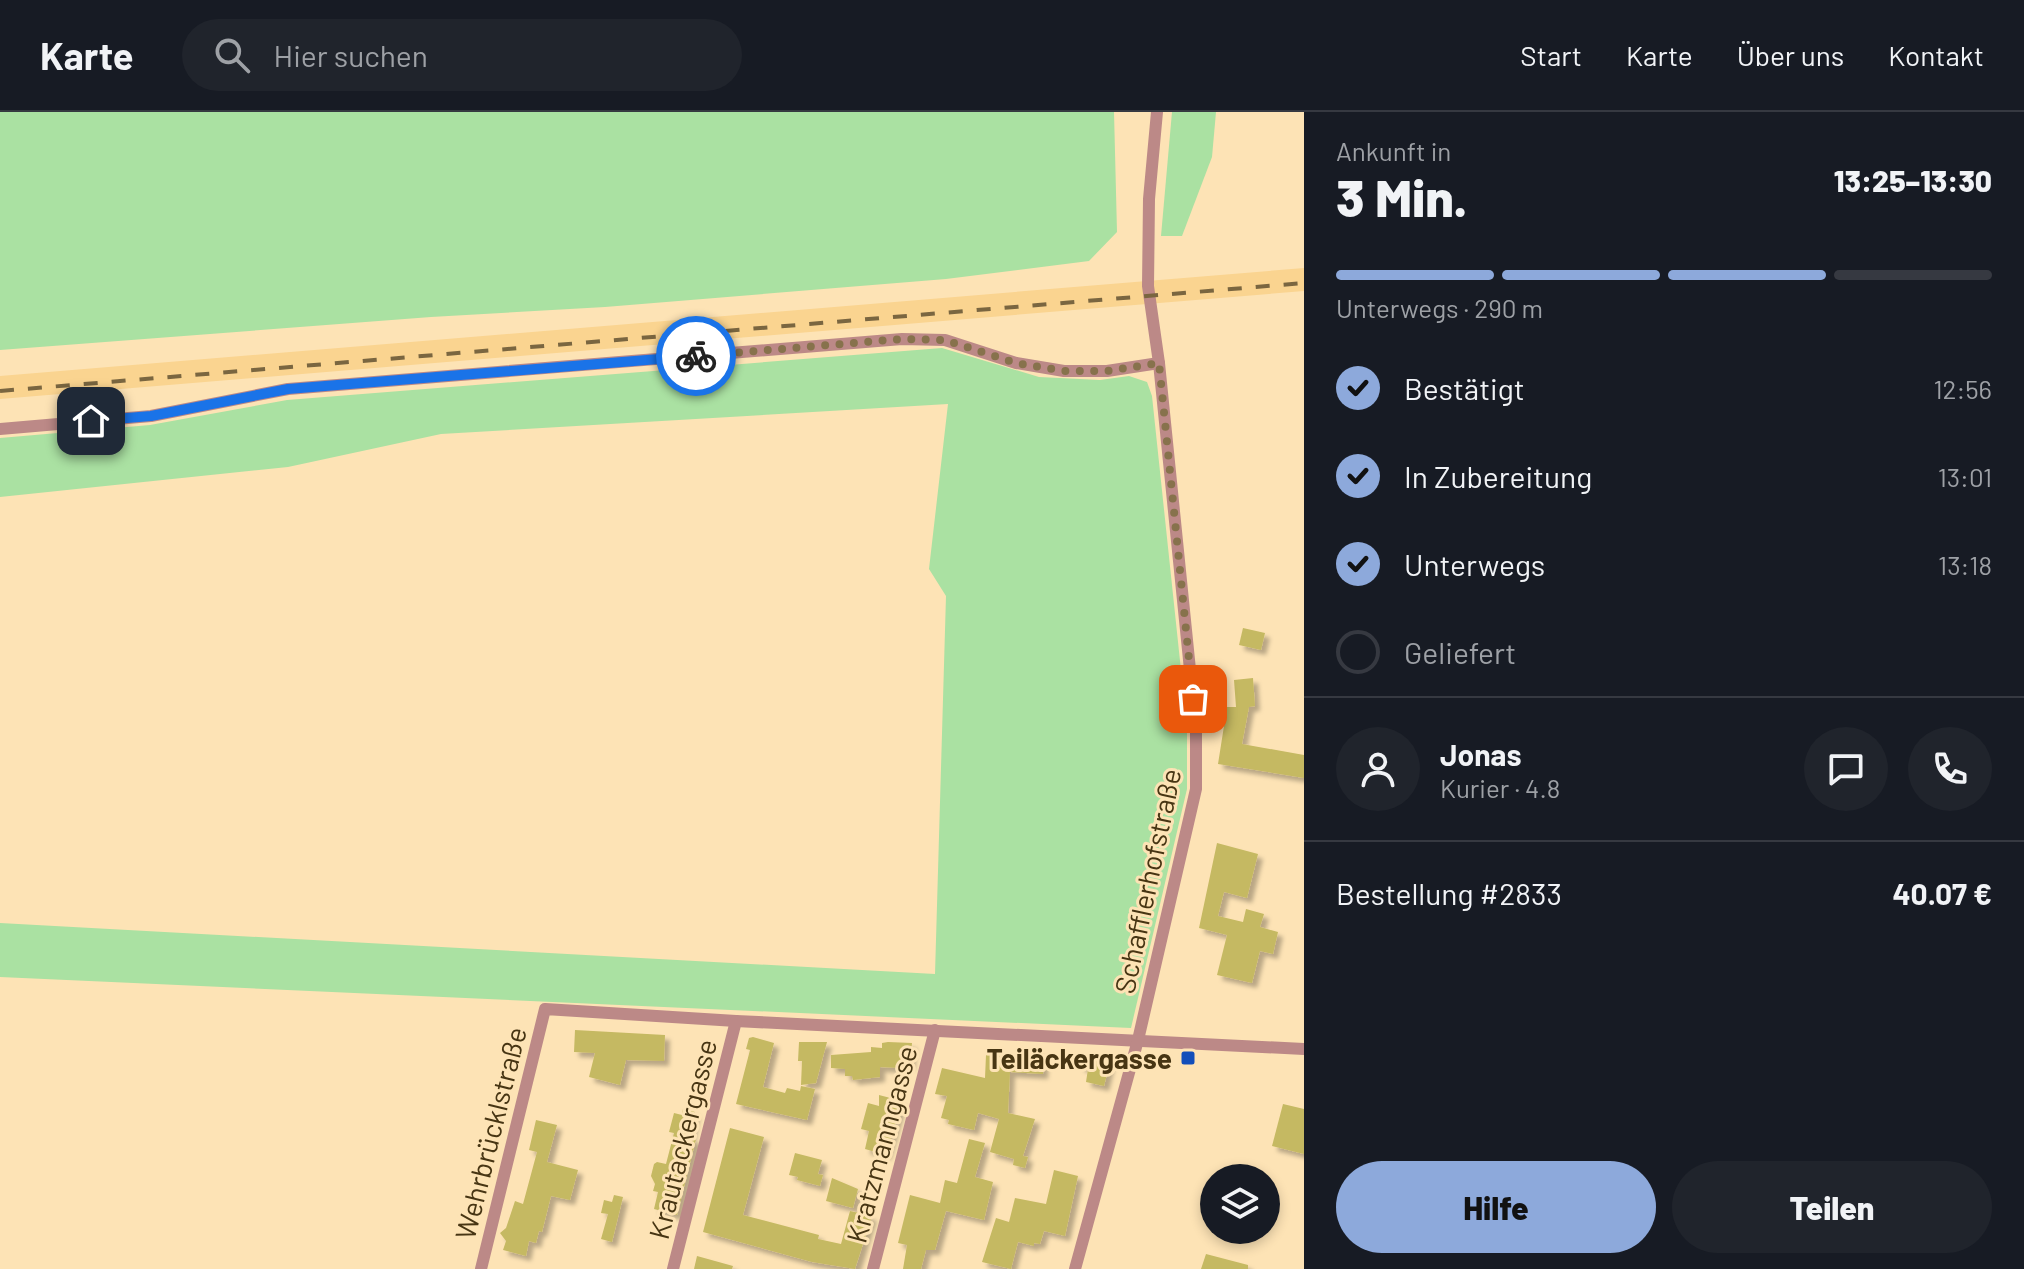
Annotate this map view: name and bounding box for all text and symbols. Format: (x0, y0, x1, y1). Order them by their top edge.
search box (182, 19, 742, 91)
text: Karte (40, 32, 134, 78)
icon: search (210, 33, 254, 77)
text: Hier suchen (274, 37, 428, 73)
text: Start (1520, 38, 1582, 72)
text: Karte (1626, 38, 1693, 72)
text: Über uns (1737, 38, 1844, 72)
text: Kontakt (1888, 38, 1984, 72)
text: Ankunft in (1336, 135, 1451, 166)
text: 13:25–13:30 (1834, 162, 1992, 198)
text: 3 Min. (1336, 165, 1468, 227)
text: Unterwegs · 290 m (1336, 292, 1543, 323)
courier (656, 316, 736, 396)
icon: bike (674, 334, 718, 378)
icon: check (1336, 366, 1380, 410)
text: Bestätigt (1404, 370, 1525, 406)
text: 12:56 (1933, 373, 1992, 404)
pin (57, 387, 125, 455)
icon: home (69, 399, 113, 443)
icon: check (1336, 454, 1380, 498)
text: In Zubereitung (1404, 458, 1592, 494)
text: 13:01 (1938, 461, 1992, 492)
icon: check (1336, 542, 1380, 586)
text: Unterwegs (1404, 546, 1545, 582)
text: 13:18 (1938, 549, 1992, 580)
text: Geliefert (1404, 634, 1516, 670)
pin (1159, 665, 1227, 733)
icon: bag (1171, 677, 1215, 721)
button: person (1336, 727, 1420, 811)
button: chat (1804, 727, 1888, 811)
button: phone (1908, 727, 1992, 811)
text: Jonas (1440, 736, 1522, 772)
street label: Schafflerhofstraße (1107, 765, 1187, 997)
text: Kurier · 4.8 (1440, 772, 1560, 803)
text: Bestellung #2833 (1336, 875, 1562, 911)
text: 40.07 € (1892, 875, 1992, 911)
street label: Wehrbrücklstraße (447, 1023, 533, 1243)
street label: Krautackergasse (641, 1036, 723, 1242)
place label: Teiläckergasse (986, 1041, 1172, 1075)
street label: Kratzmanngasse (838, 1042, 924, 1246)
marker: Teiläckergasse (1179, 1049, 1197, 1067)
button: Hilfe (1336, 1161, 1656, 1253)
button: Teilen (1672, 1161, 1992, 1253)
map controls (1200, 1164, 1280, 1244)
button: layers (1200, 1164, 1280, 1244)

